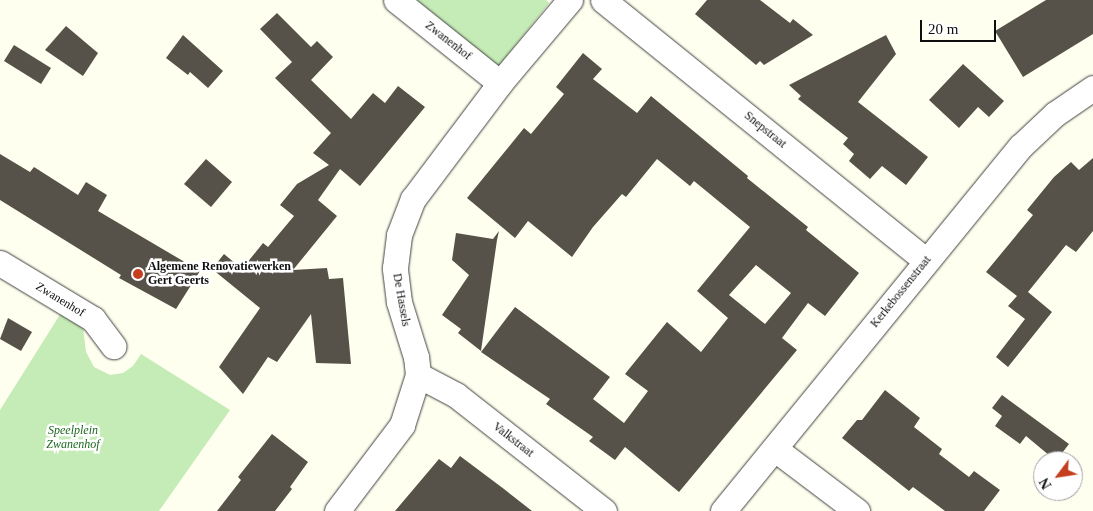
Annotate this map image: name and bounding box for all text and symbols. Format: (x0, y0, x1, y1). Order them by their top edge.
scale bar (923, 10, 999, 42)
street label: Zwanenhof (422, 19, 474, 63)
text: 20 m (928, 21, 958, 37)
street label: Snepstraat (741, 109, 789, 151)
street label: Kerkebossenstraat (868, 253, 934, 331)
place label: Algemene Renovatiewerken Gert Geerts (148, 260, 291, 288)
marker: Algemene Renovatiewerken Gert Geerts (132, 268, 144, 280)
street label: De Hassels (389, 272, 413, 328)
street label: Zwanenhof (33, 280, 87, 320)
street label: Valkstraat (490, 420, 536, 460)
park label: Speelplein Zwanenhof (46, 424, 100, 452)
north arrow (1033, 451, 1083, 501)
text: N (1037, 475, 1055, 492)

